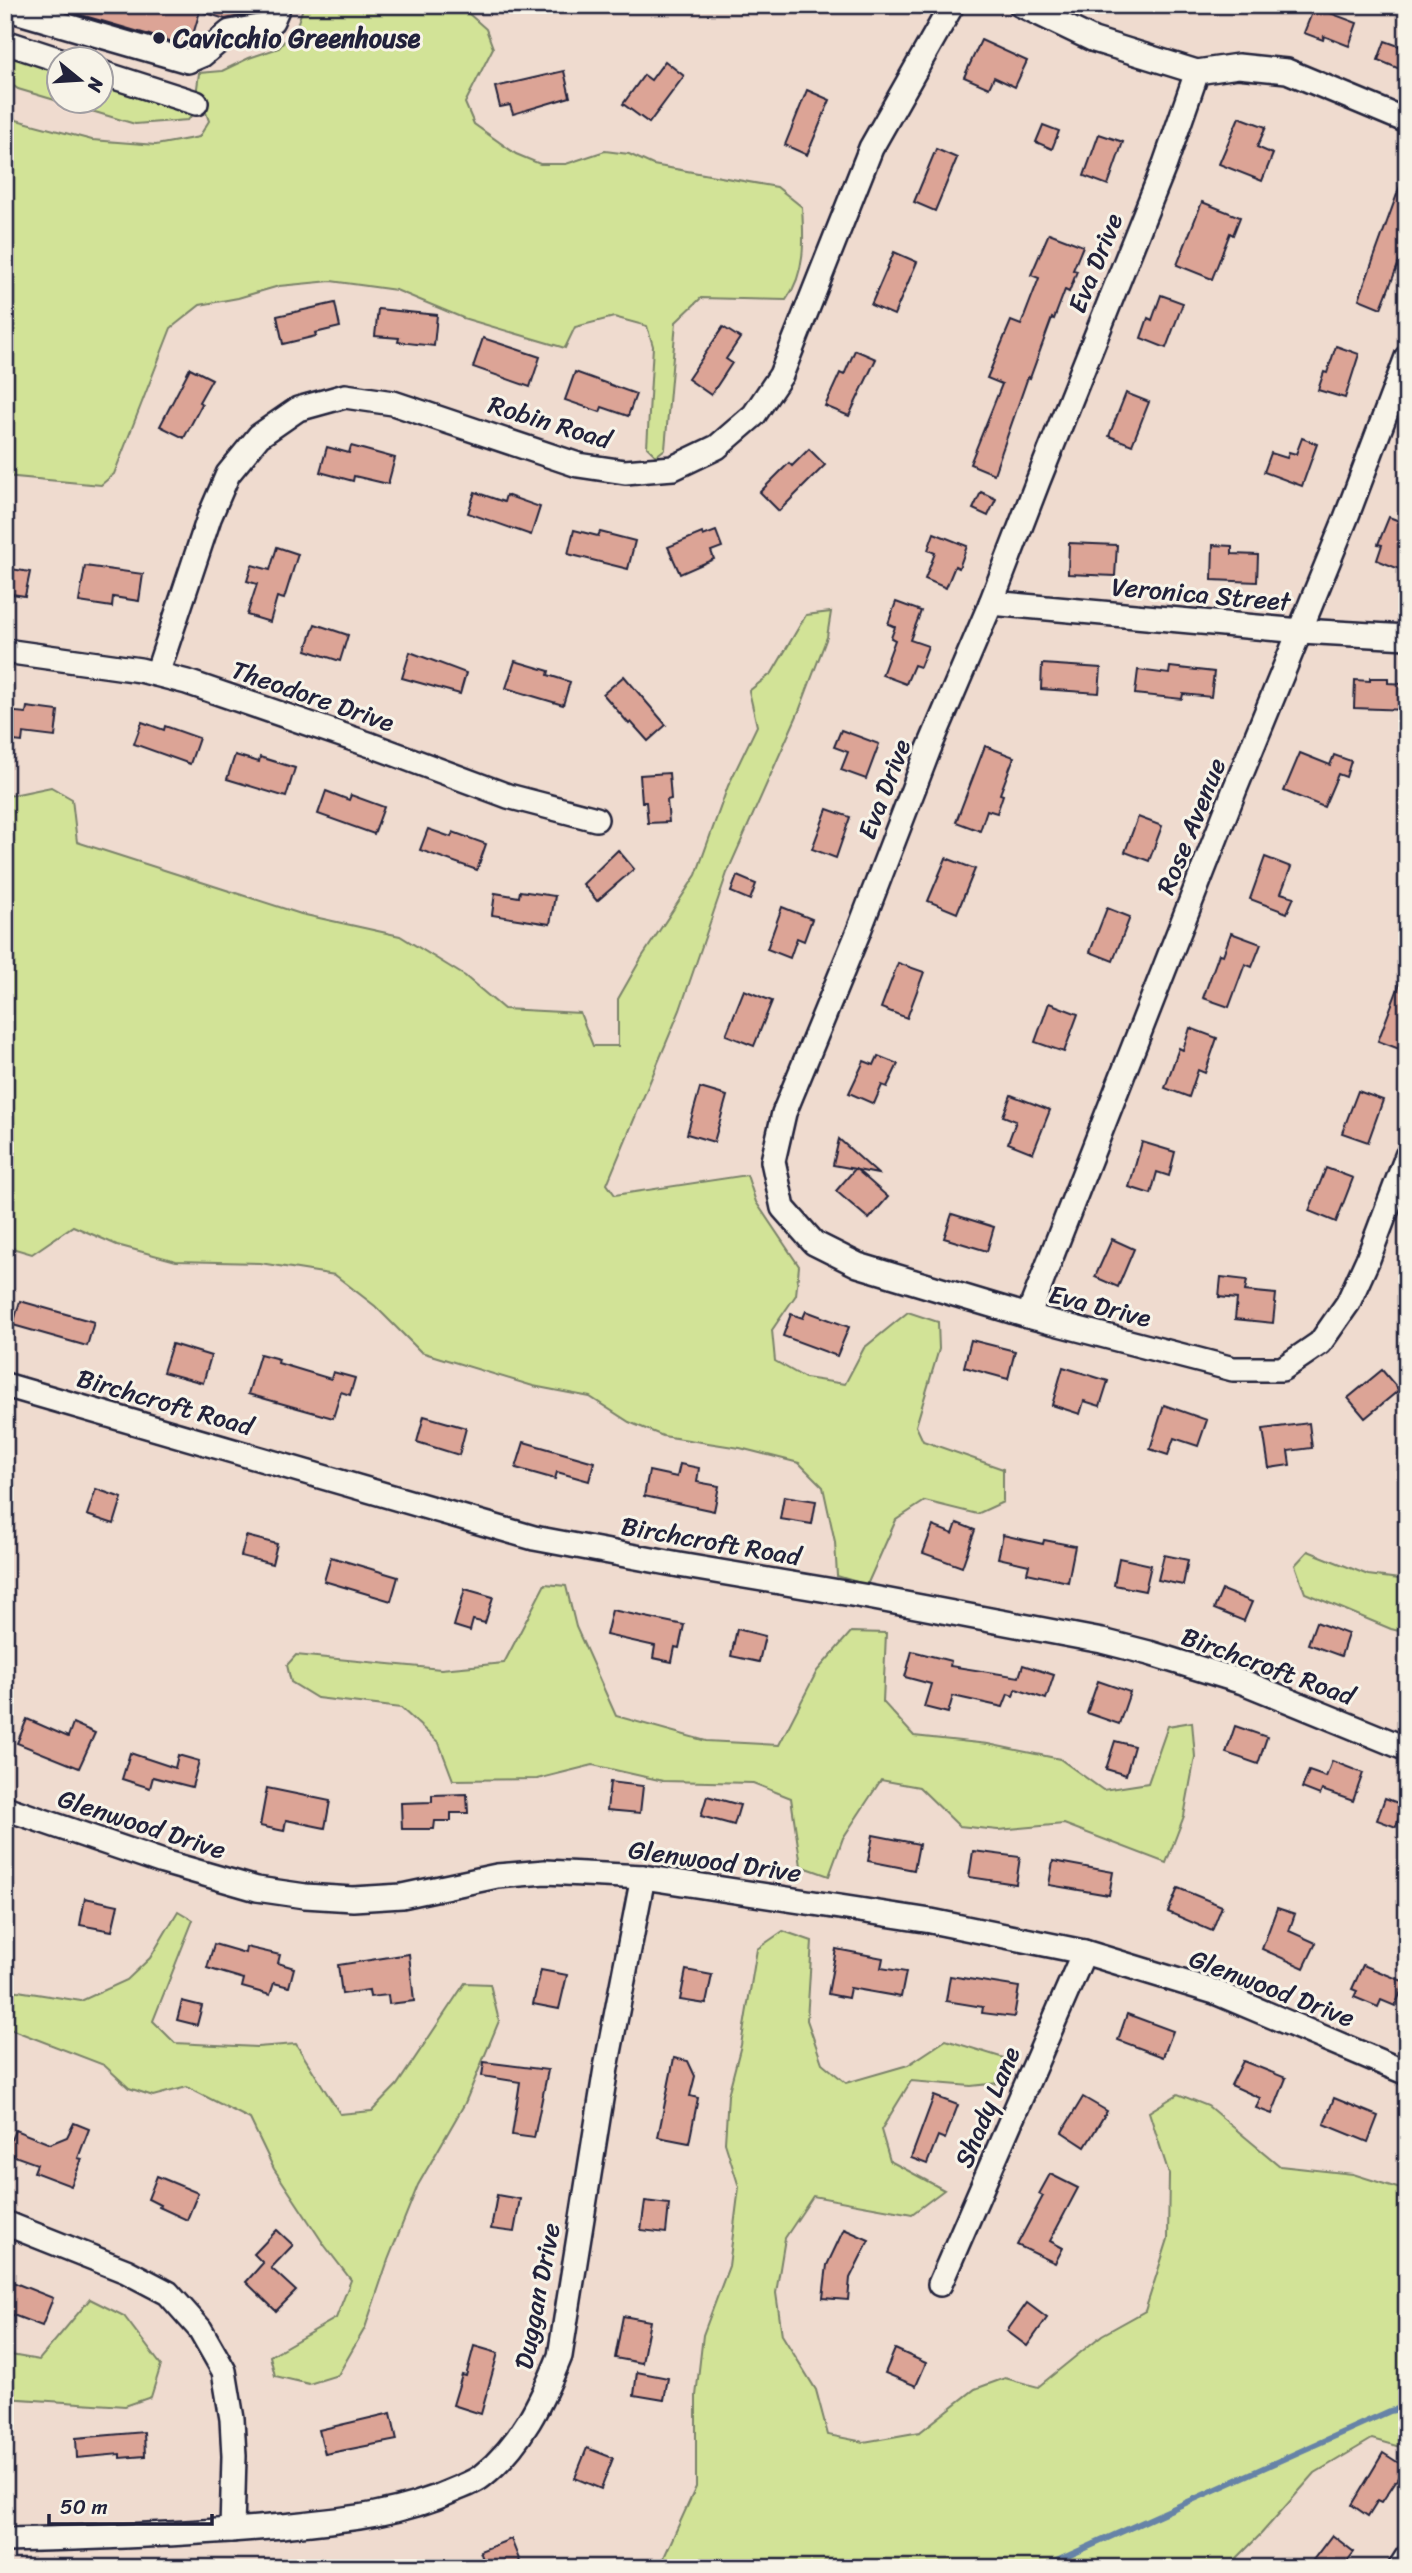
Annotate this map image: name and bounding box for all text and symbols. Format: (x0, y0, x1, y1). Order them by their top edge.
place label: Cavicchio Greenhouse (172, 15, 421, 61)
marker: Cavicchio Greenhouse (151, 30, 167, 46)
north arrow (46, 46, 116, 116)
text: N (78, 73, 114, 97)
street label: Eva Drive (1054, 206, 1136, 320)
street label: Robin Road (483, 381, 619, 463)
street label: Veronica Street (1110, 563, 1294, 625)
street label: Theodore Drive (225, 647, 401, 746)
street label: Eva Drive (844, 732, 924, 846)
street label: Rose Avenue (1143, 751, 1239, 901)
street label: Eva Drive (1044, 1271, 1157, 1341)
street label: Birchcroft Road (71, 1355, 261, 1450)
street label: Birchcroft Road (617, 1503, 807, 1580)
street label: Birchcroft Road (1175, 1613, 1363, 1719)
street label: Glenwood Drive (52, 1775, 232, 1873)
street label: Glenwood Drive (625, 1826, 805, 1896)
street label: Glenwood Drive (1182, 1935, 1362, 2041)
street label: Shady Lane (941, 2038, 1033, 2175)
street label: Duggan Drive (500, 2219, 574, 2373)
scale bar (49, 2482, 212, 2526)
text: 50 m (60, 2488, 108, 2526)

